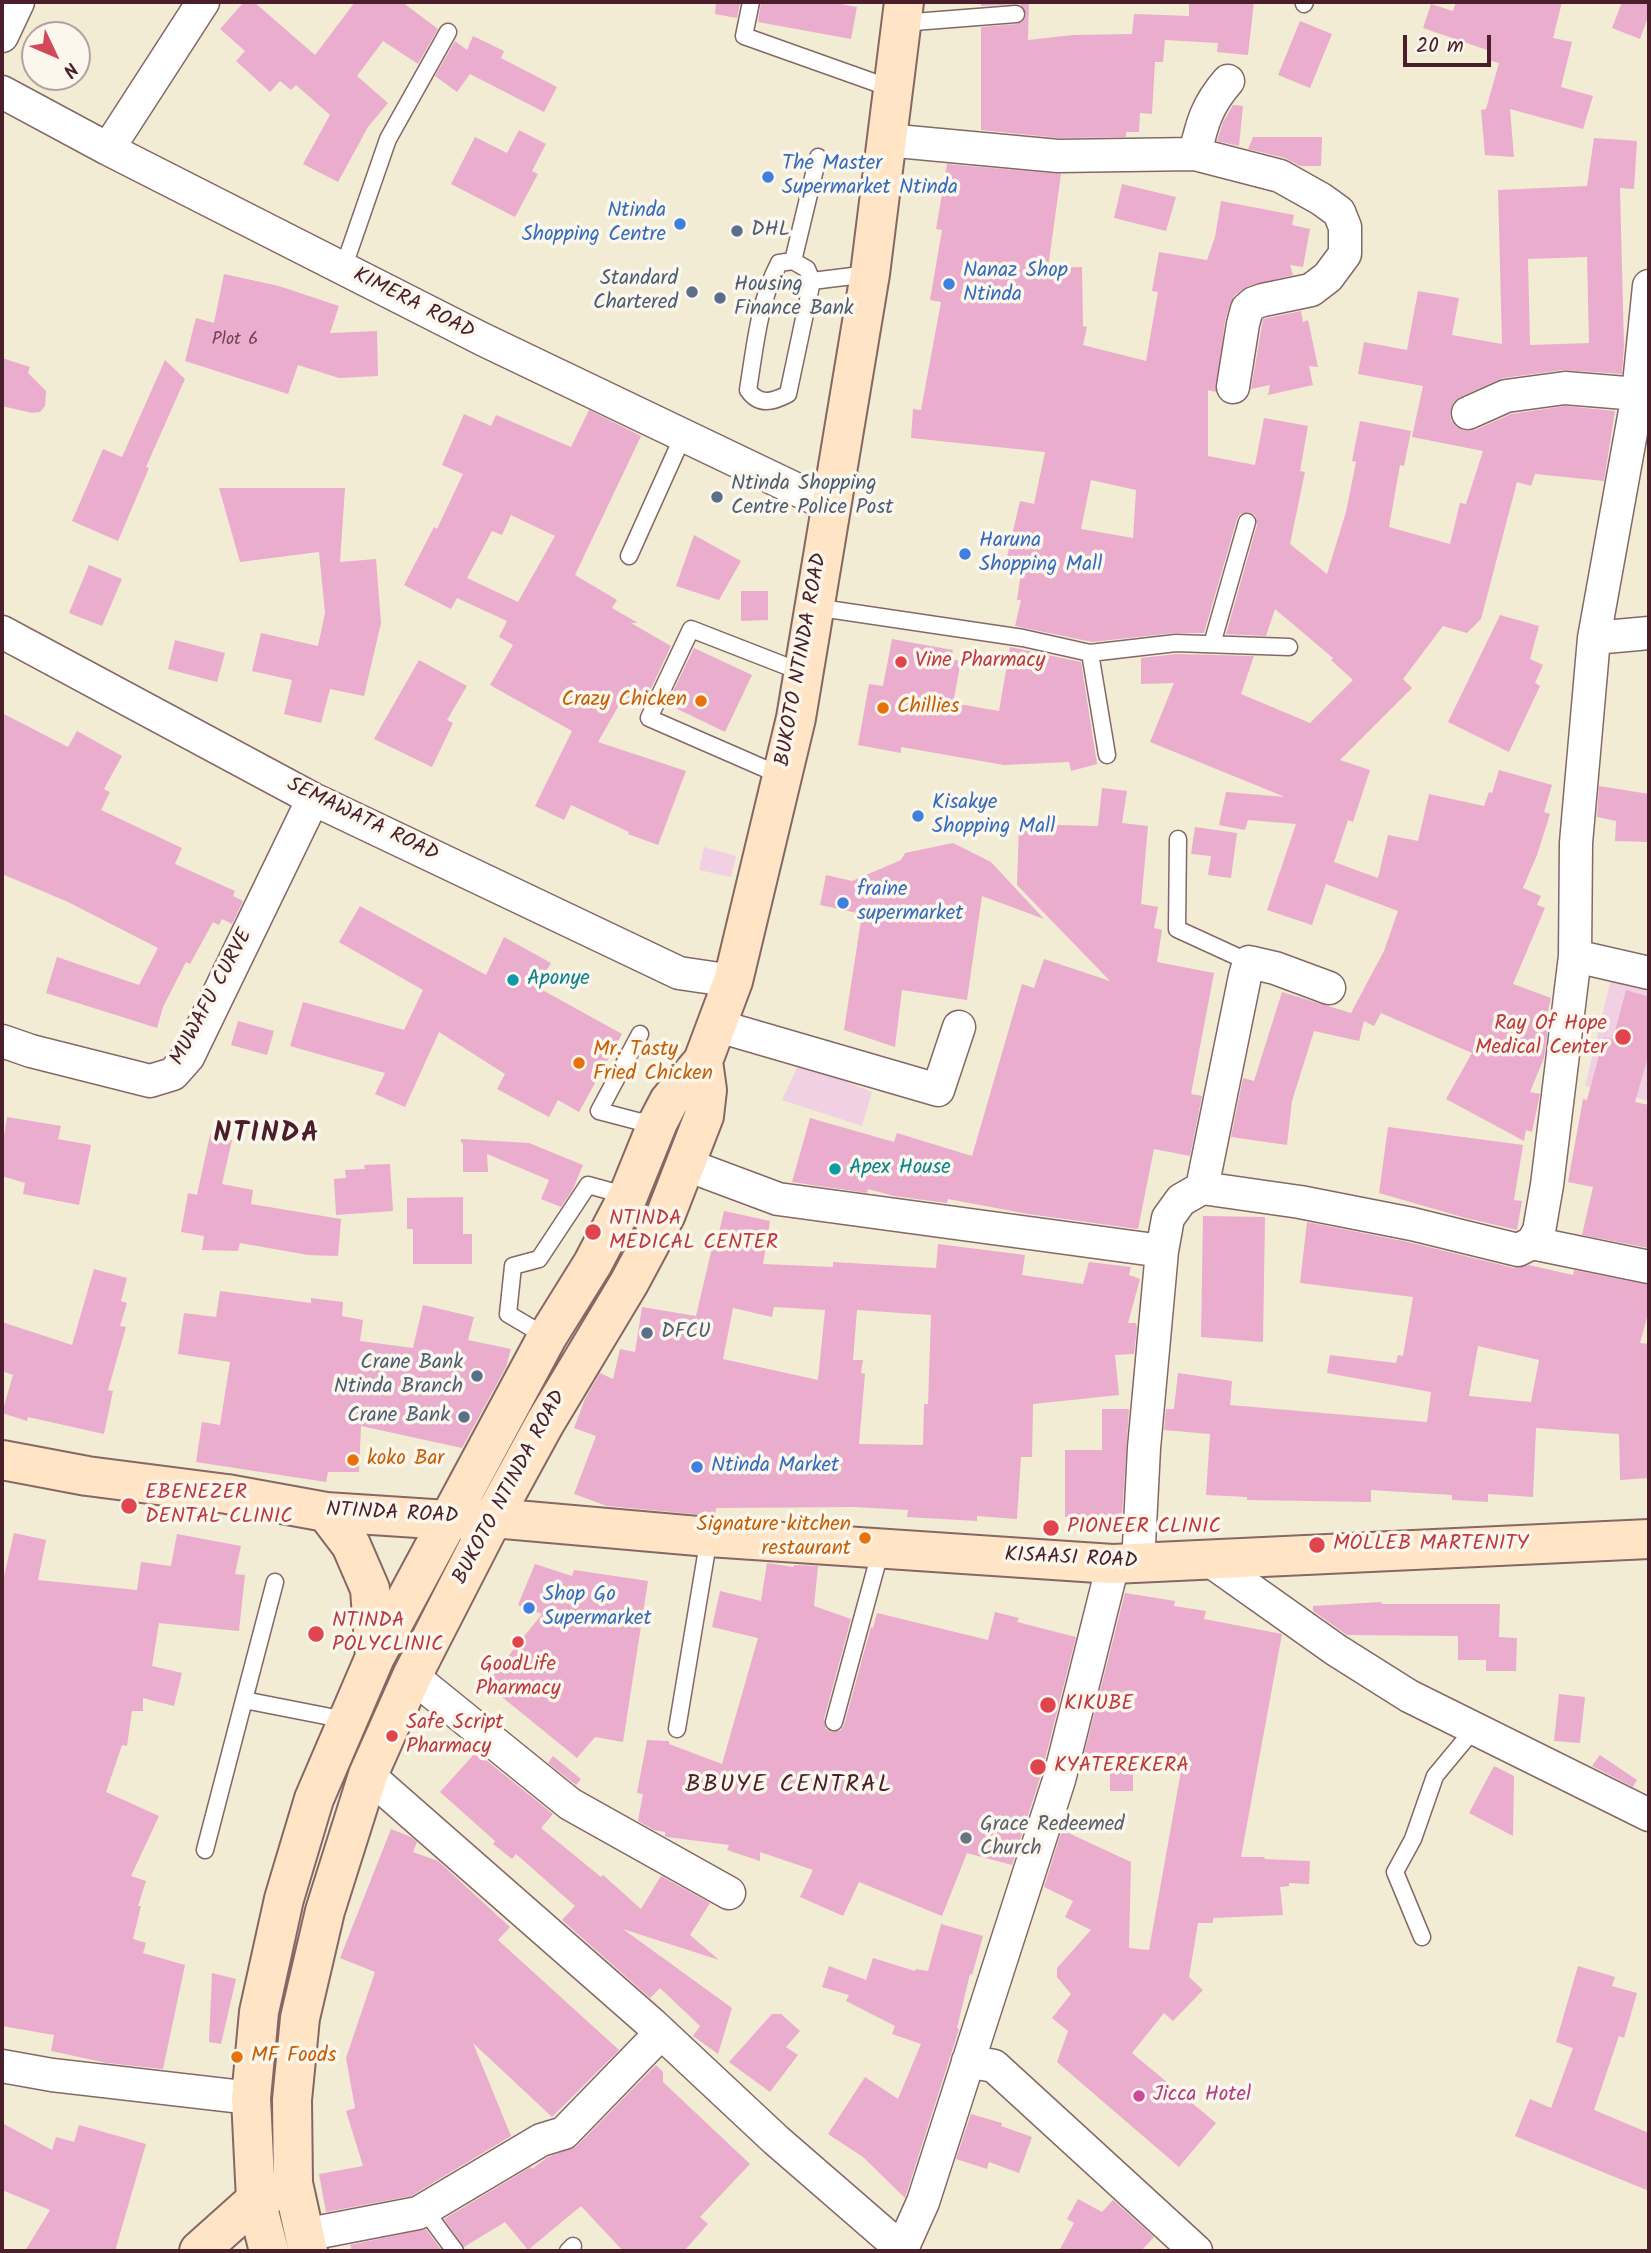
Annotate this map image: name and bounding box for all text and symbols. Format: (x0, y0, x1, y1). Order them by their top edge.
north arrow (21, 21, 91, 91)
scale bar (1406, 21, 1494, 65)
text: 20 m (1416, 30, 1464, 63)
text: N (55, 54, 85, 84)
place label: The Master Supermarket Ntinda (782, 152, 958, 202)
marker: The Master Supermarket Ntinda (760, 169, 776, 185)
place label: Ntinda Shopping Centre (522, 199, 666, 249)
marker: Ntinda Shopping Centre (672, 216, 688, 232)
place label: DHL (751, 218, 790, 244)
marker: DHL (729, 223, 745, 239)
place label: Nanaz Shop Ntinda (963, 259, 1068, 309)
street label: KIMERA ROAD (348, 264, 478, 346)
place label: Standard Chartered (593, 267, 678, 317)
place label: Housing Finance Bank (734, 273, 854, 323)
marker: Nanaz Shop Ntinda (941, 276, 957, 292)
marker: Standard Chartered (684, 284, 700, 300)
marker: Housing Finance Bank (712, 290, 728, 306)
house number: Plot 6 (212, 330, 258, 352)
place label: Ntinda Shopping Centre Police Post (731, 472, 893, 522)
marker: Ntinda Shopping Centre Police Post (709, 489, 725, 505)
place label: Haruna Shopping Mall (979, 529, 1102, 579)
marker: Haruna Shopping Mall (957, 546, 973, 562)
street label: BUKOTO NTINDA ROAD (772, 551, 834, 769)
place label: Vine Pharmacy (915, 649, 1045, 675)
marker: Vine Pharmacy (893, 654, 909, 670)
place label: Crazy Chicken (561, 688, 687, 714)
marker: Crazy Chicken (693, 693, 709, 709)
place label: Chillies (897, 695, 960, 721)
marker: Chillies (875, 700, 891, 716)
street label: SEMAWATA ROAD (282, 773, 442, 869)
place label: Kisakye Shopping Mall (932, 791, 1055, 841)
marker: Kisakye Shopping Mall (910, 808, 926, 824)
place label: fraine supermarket (857, 878, 963, 928)
marker: fraine supermarket (835, 895, 851, 911)
street label: MUWAFU CURVE (166, 925, 260, 1071)
place label: Aponye (527, 967, 590, 993)
marker: Aponye (505, 972, 521, 988)
place label: Ray Of Hope Medical Center (1475, 1012, 1607, 1062)
marker: Ray Of Hope Medical Center (1613, 1027, 1633, 1047)
place label: Mr. Tasty Fried Chicken (593, 1038, 713, 1088)
marker: Mr. Tasty Fried Chicken (571, 1055, 587, 1071)
district label: NTINDA (214, 1119, 320, 1153)
place label: Apex House (849, 1156, 951, 1182)
marker: Apex House (827, 1161, 843, 1177)
place label: NTINDA MEDICAL CENTER (609, 1207, 778, 1257)
marker: NTINDA MEDICAL CENTER (583, 1222, 603, 1242)
place label: DFCU (661, 1320, 711, 1346)
marker: DFCU (639, 1325, 655, 1341)
place label: Crane Bank Ntinda Branch (334, 1351, 463, 1401)
marker: Crane Bank Ntinda Branch (469, 1368, 485, 1384)
street label: BUKOTO NTINDA ROAD (449, 1387, 573, 1589)
place label: Crane Bank (347, 1404, 450, 1430)
marker: Crane Bank (456, 1409, 472, 1425)
place label: koko Bar (367, 1447, 444, 1473)
marker: koko Bar (345, 1452, 361, 1468)
place label: Ntinda Market (711, 1454, 839, 1480)
marker: Ntinda Market (689, 1459, 705, 1475)
place label: EBENEZER DENTAL CLINIC (145, 1481, 293, 1531)
marker: EBENEZER DENTAL CLINIC (119, 1496, 139, 1516)
street label: NTINDA ROAD (325, 1499, 459, 1531)
place label: Signature kitchen restaurant (697, 1513, 851, 1563)
place label: PIONEER CLINIC (1067, 1515, 1221, 1541)
marker: PIONEER CLINIC (1041, 1518, 1061, 1538)
marker: Signature kitchen restaurant (857, 1530, 873, 1546)
place label: MOLLEB MARTENITY (1333, 1532, 1529, 1558)
marker: MOLLEB MARTENITY (1307, 1535, 1327, 1555)
street label: KISAASI ROAD (1004, 1544, 1138, 1576)
place label: Shop Go Supermarket (543, 1583, 652, 1633)
marker: Shop Go Supermarket (521, 1600, 537, 1616)
place label: NTINDA POLYCLINIC (332, 1609, 444, 1659)
marker: NTINDA POLYCLINIC (306, 1624, 326, 1644)
marker: GoodLife Pharmacy (510, 1634, 526, 1650)
place label: GoodLife Pharmacy (475, 1653, 561, 1703)
place label: KIKUBE (1064, 1692, 1134, 1718)
marker: KIKUBE (1038, 1695, 1058, 1715)
place label: Safe Script Pharmacy (406, 1711, 503, 1761)
marker: Safe Script Pharmacy (384, 1728, 400, 1744)
place label: KYATEREKERA (1054, 1754, 1189, 1780)
marker: KYATEREKERA (1028, 1757, 1048, 1777)
district label: BBUYE CENTRAL (687, 1773, 891, 1801)
place label: Grace Redeemed Church (980, 1813, 1125, 1863)
marker: Grace Redeemed Church (958, 1830, 974, 1846)
place label: MF Foods (251, 2044, 336, 2070)
marker: MF Foods (229, 2049, 245, 2065)
place label: Jicca Hotel (1153, 2083, 1251, 2109)
marker: Jicca Hotel (1131, 2088, 1147, 2104)

